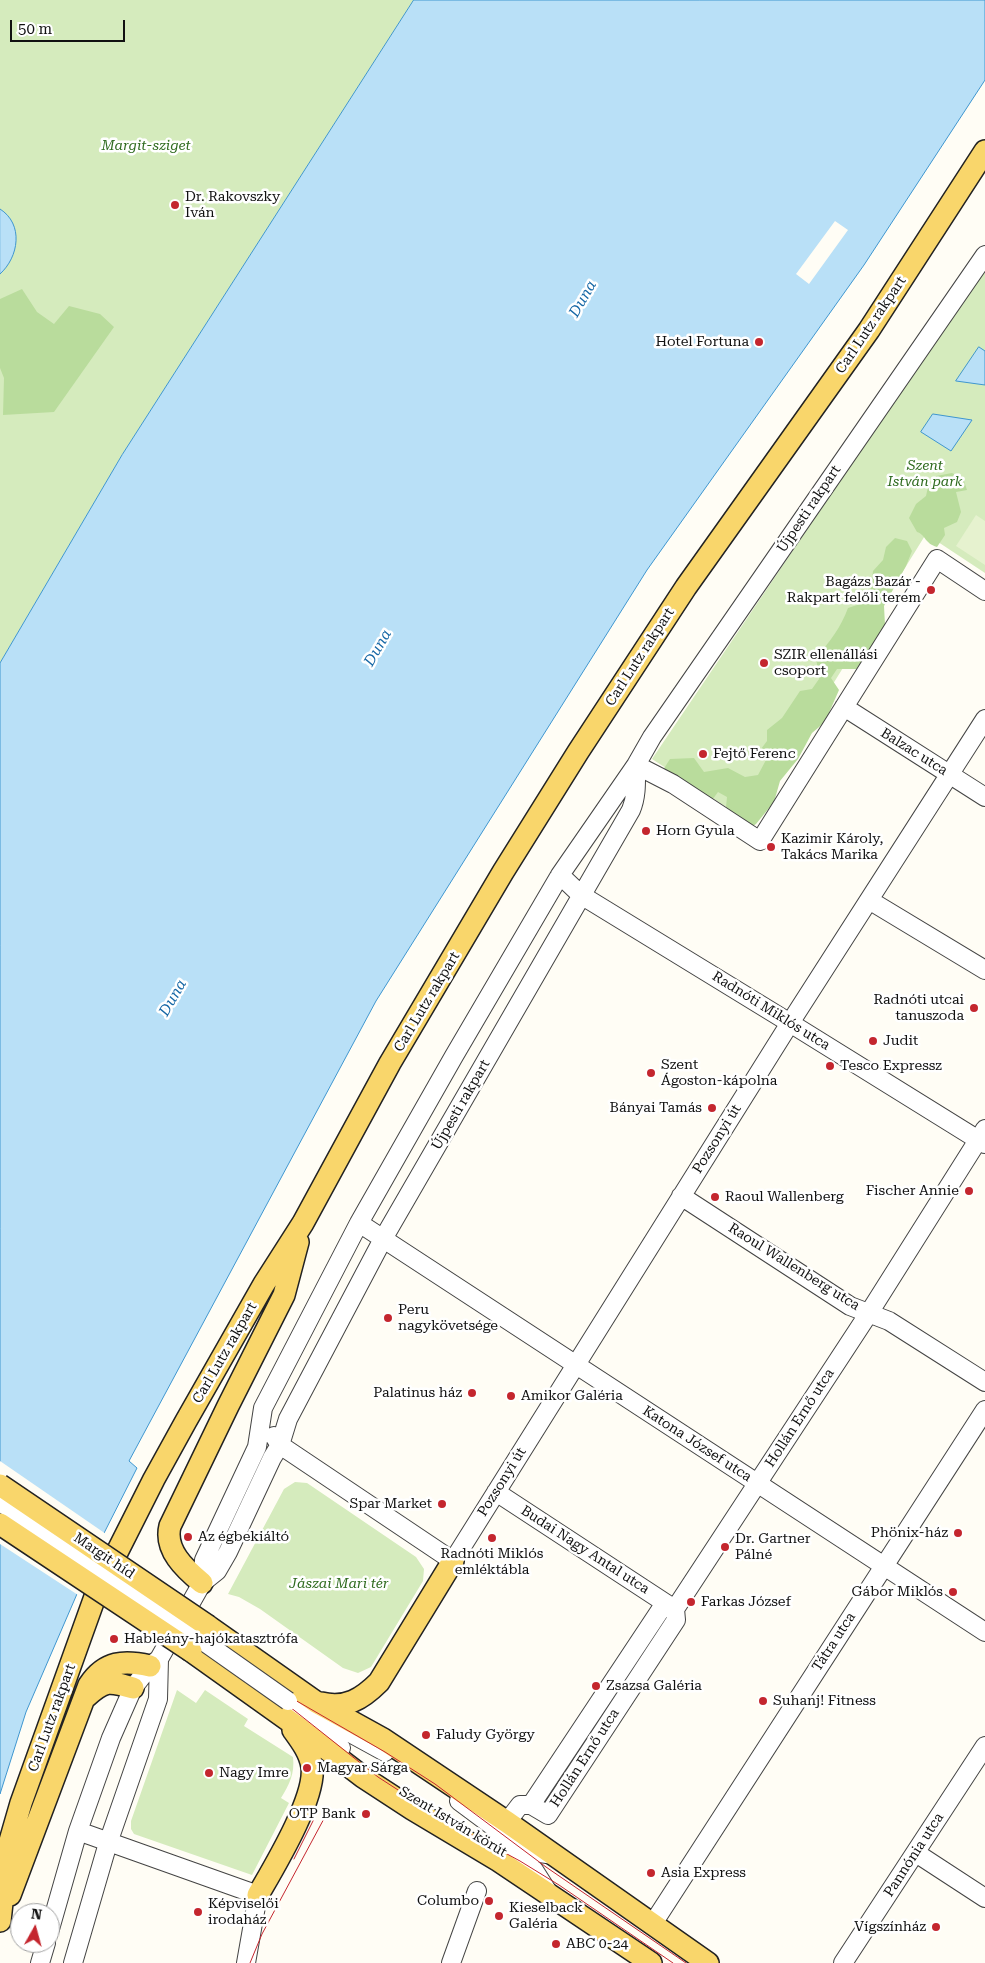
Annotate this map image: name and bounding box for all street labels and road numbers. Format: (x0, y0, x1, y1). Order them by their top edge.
street label: Carl Lutz rakpart (832, 273, 910, 377)
street label: Újpesti rakpart (774, 462, 844, 556)
street label: Carl Lutz rakpart (602, 605, 678, 709)
street label: Balzac utca (877, 725, 951, 779)
street label: Carl Lutz rakpart (391, 949, 463, 1055)
street label: Radnóti Miklós utca (709, 968, 833, 1054)
street label: Újpesti rakpart (428, 1057, 494, 1153)
street label: Pozsonyi út (689, 1101, 745, 1177)
street label: Raoul Wallenberg utca (725, 1220, 863, 1314)
street label: Carl Lutz rakpart (189, 1300, 261, 1406)
street label: Hollán Ernő utca (762, 1366, 838, 1470)
street label: Katona József utca (639, 1402, 755, 1486)
street label: Pozsonyi út (474, 1444, 530, 1520)
street label: Budai Nagy Antal utca (518, 1502, 652, 1598)
street label: Margit híd (70, 1529, 138, 1583)
street label: Tátra utca (809, 1609, 859, 1675)
street label: Carl Lutz rakpart (25, 1662, 79, 1774)
street label: Hollán Ernő utca (547, 1706, 623, 1810)
street label: Szent István körút (396, 1783, 510, 1861)
street label: Pannónia utca (881, 1810, 947, 1900)

